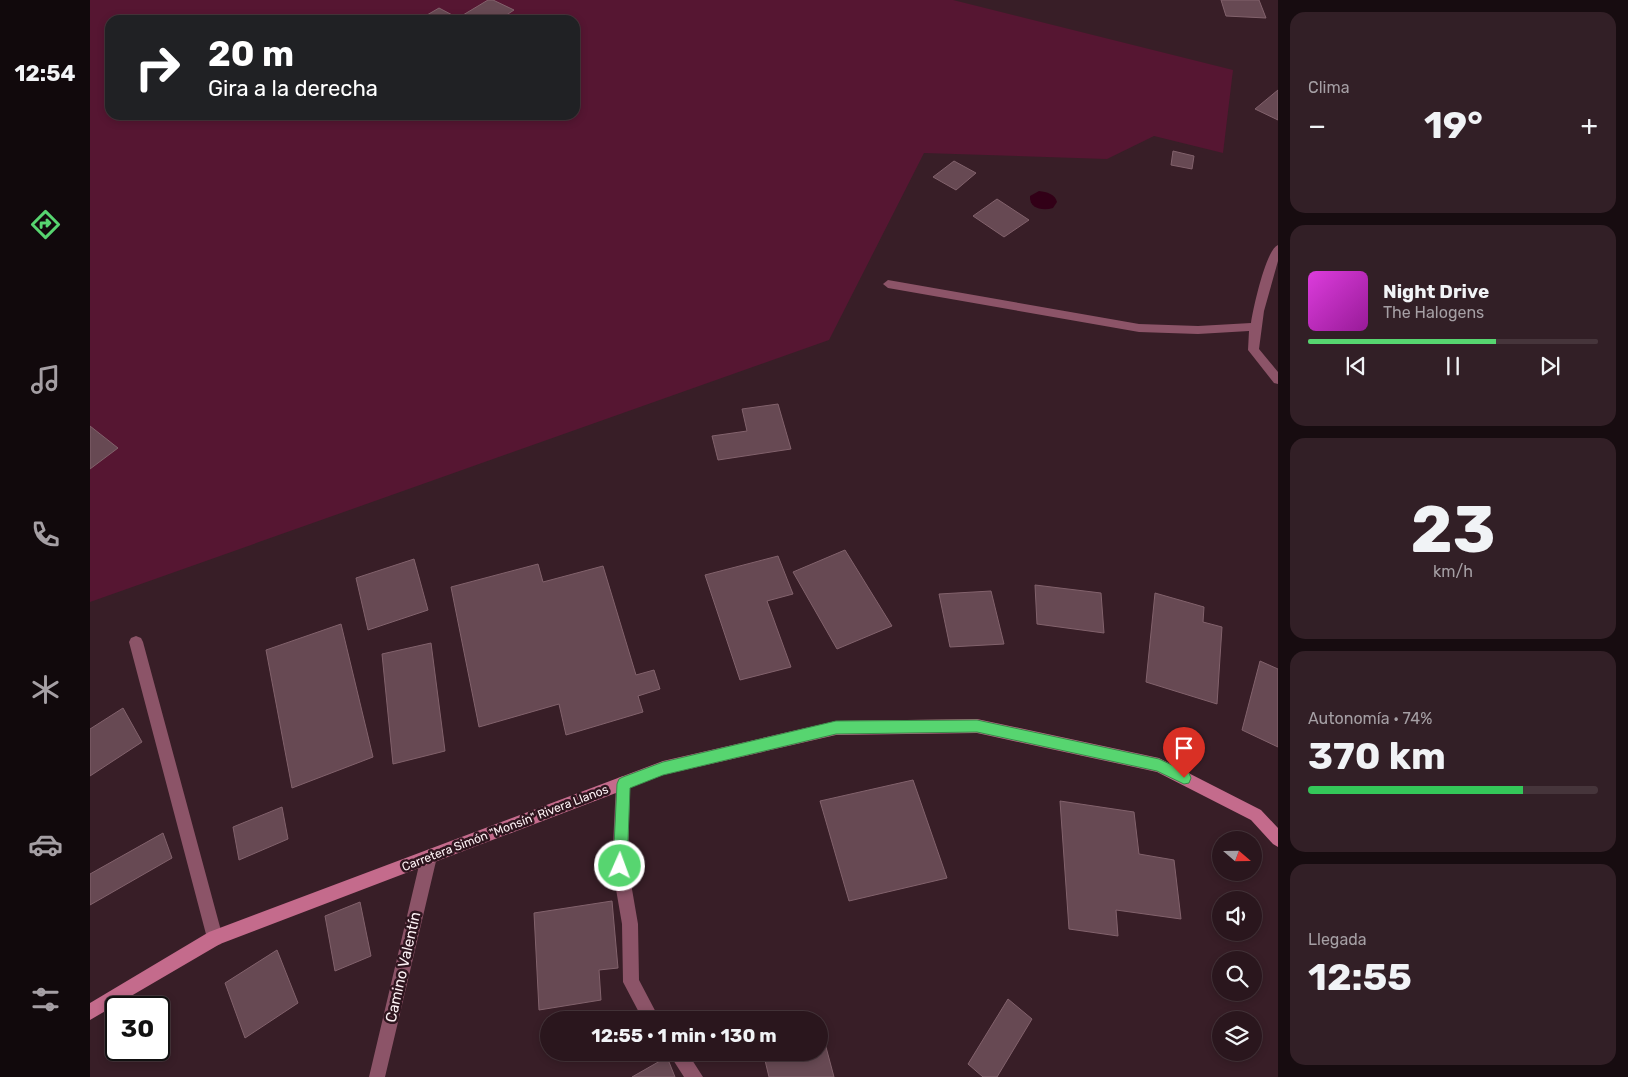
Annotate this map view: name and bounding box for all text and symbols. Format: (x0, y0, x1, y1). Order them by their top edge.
text: 20 m (208, 33, 294, 75)
icon: right (125, 35, 190, 100)
text: 12:54 (15, 60, 75, 87)
text: Gira a la derecha (208, 75, 378, 102)
text: Clima (1308, 78, 1349, 97)
text: 19° (1424, 102, 1483, 148)
text: − (1308, 109, 1326, 142)
text: + (1581, 109, 1598, 142)
icon: directions (28, 207, 63, 242)
text: Night Drive (1383, 280, 1489, 303)
text: The Halogens (1383, 303, 1484, 322)
icon: previous (1342, 352, 1370, 380)
icon: pause (1439, 352, 1467, 380)
icon: next (1536, 352, 1564, 380)
icon: music (28, 362, 63, 397)
text: 23 (1410, 491, 1496, 568)
icon: phone (28, 517, 63, 552)
text: km/h (1433, 562, 1473, 581)
icon: climate (28, 672, 63, 707)
text: Autonomía · 74% (1308, 709, 1432, 728)
pin (1163, 727, 1205, 778)
text: 370 km (1308, 733, 1446, 779)
icon: arrive (1170, 734, 1198, 762)
street label: Carretera Simón "Monsín" Rivera Llanos (400, 782, 610, 874)
icon: car (28, 827, 63, 862)
north arrow (1212, 831, 1262, 881)
map controls (1212, 831, 1262, 1061)
position arrow (593, 839, 645, 891)
button: sound (1212, 891, 1262, 941)
street label: Camino Valentín (382, 910, 424, 1024)
text: Llegada (1308, 930, 1367, 949)
button: search (1212, 951, 1262, 1001)
text: 12:55 (1308, 954, 1412, 1000)
icon: filters (28, 982, 63, 1017)
speed limit sign: 30 (105, 996, 170, 1061)
button: layers (1212, 1011, 1262, 1061)
text: 12:55 · 1 min · 130 m (591, 1024, 777, 1047)

